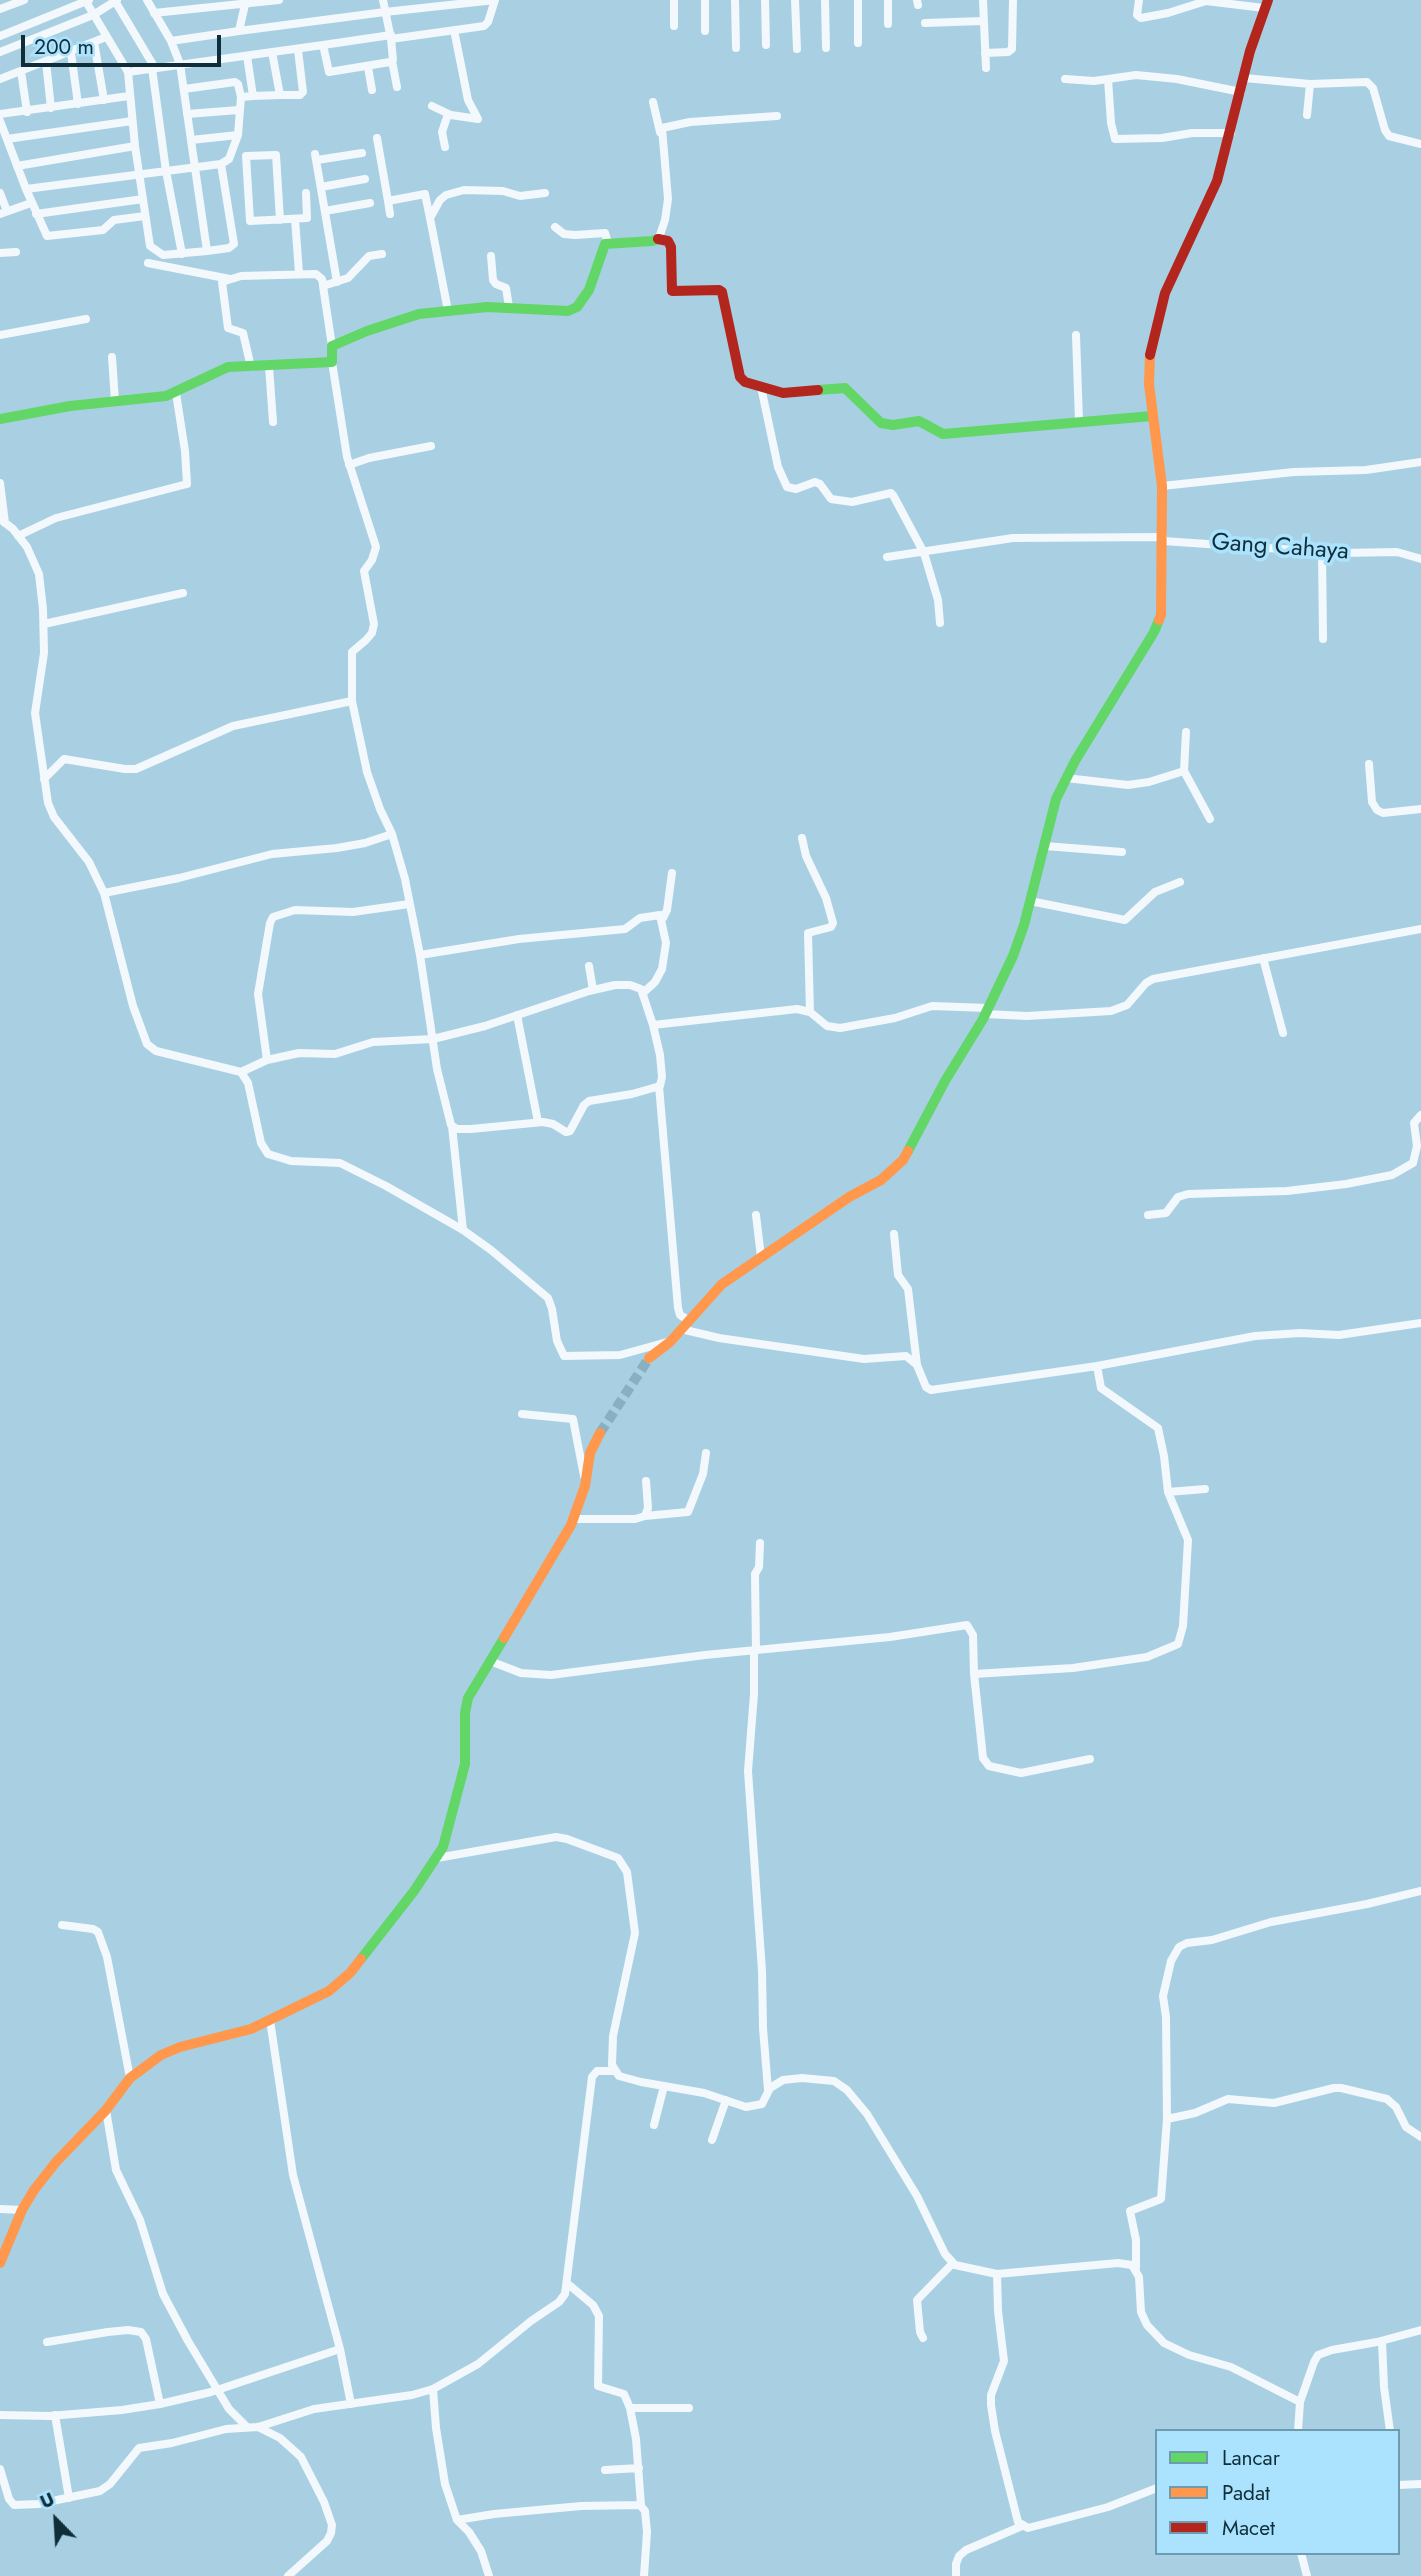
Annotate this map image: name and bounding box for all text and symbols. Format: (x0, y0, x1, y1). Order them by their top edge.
scale bar (24, 21, 224, 65)
text: 200 m (34, 32, 94, 62)
street label: Gang Cahaya (1210, 529, 1350, 567)
legend (1155, 2429, 1400, 2555)
text: Lancar (1222, 2443, 1280, 2473)
text: Padat (1222, 2478, 1270, 2508)
north arrow (21, 2485, 91, 2555)
text: U (36, 2485, 59, 2515)
text: Macet (1222, 2513, 1275, 2543)

